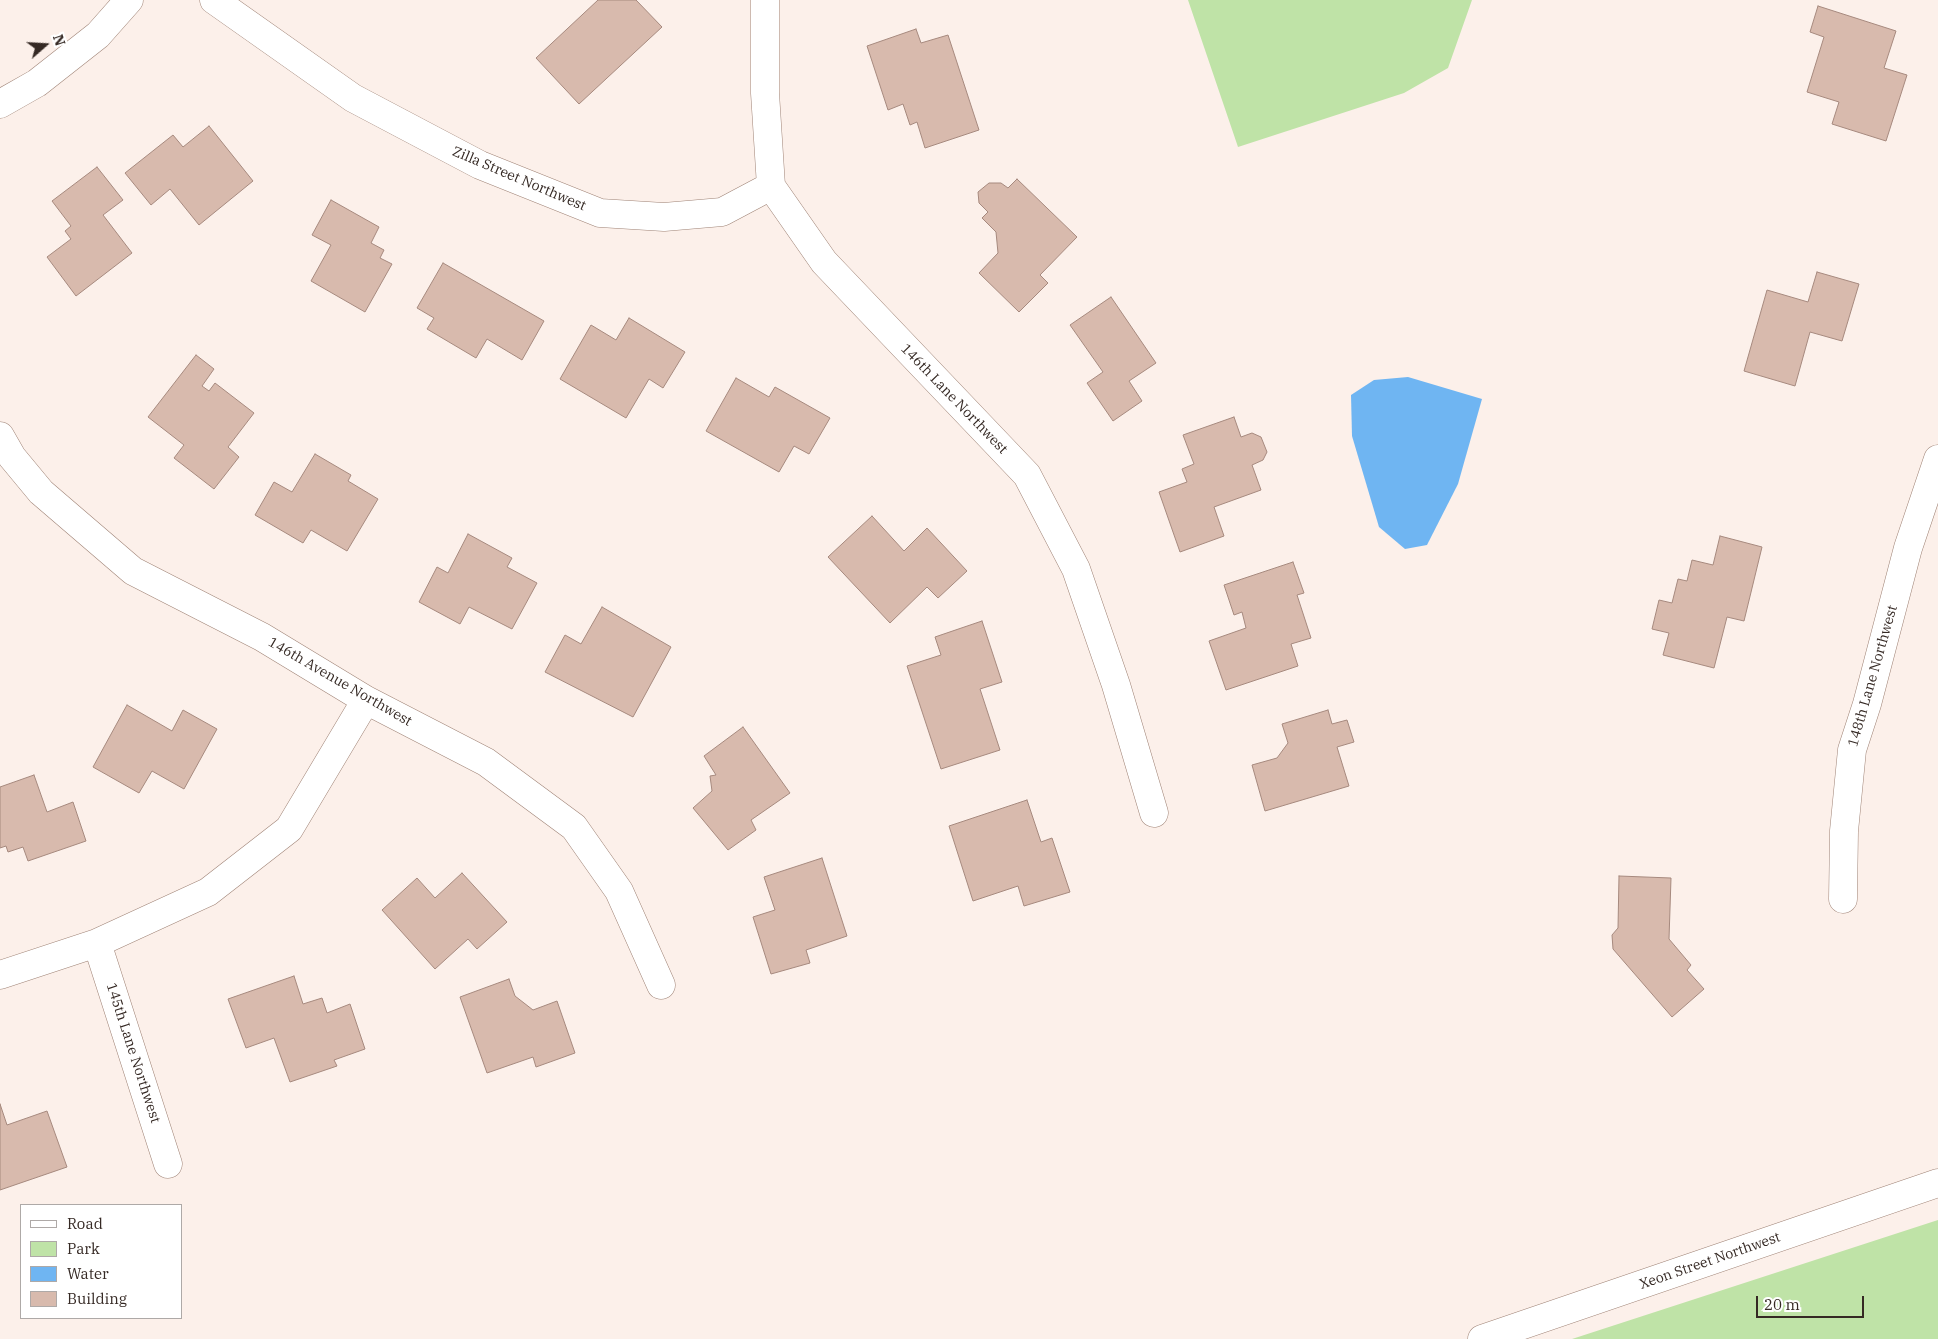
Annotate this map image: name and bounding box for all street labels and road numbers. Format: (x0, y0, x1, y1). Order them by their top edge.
street label: Zilla Street Northwest (450, 143, 588, 215)
street label: 146th Lane Northwest (897, 341, 1011, 457)
street label: 148th Lane Northwest (1845, 603, 1901, 749)
street label: 146th Avenue Northwest (265, 634, 415, 730)
street label: 145th Lane Northwest (102, 981, 164, 1125)
street label: Xeon Street Northwest (1637, 1229, 1783, 1293)

